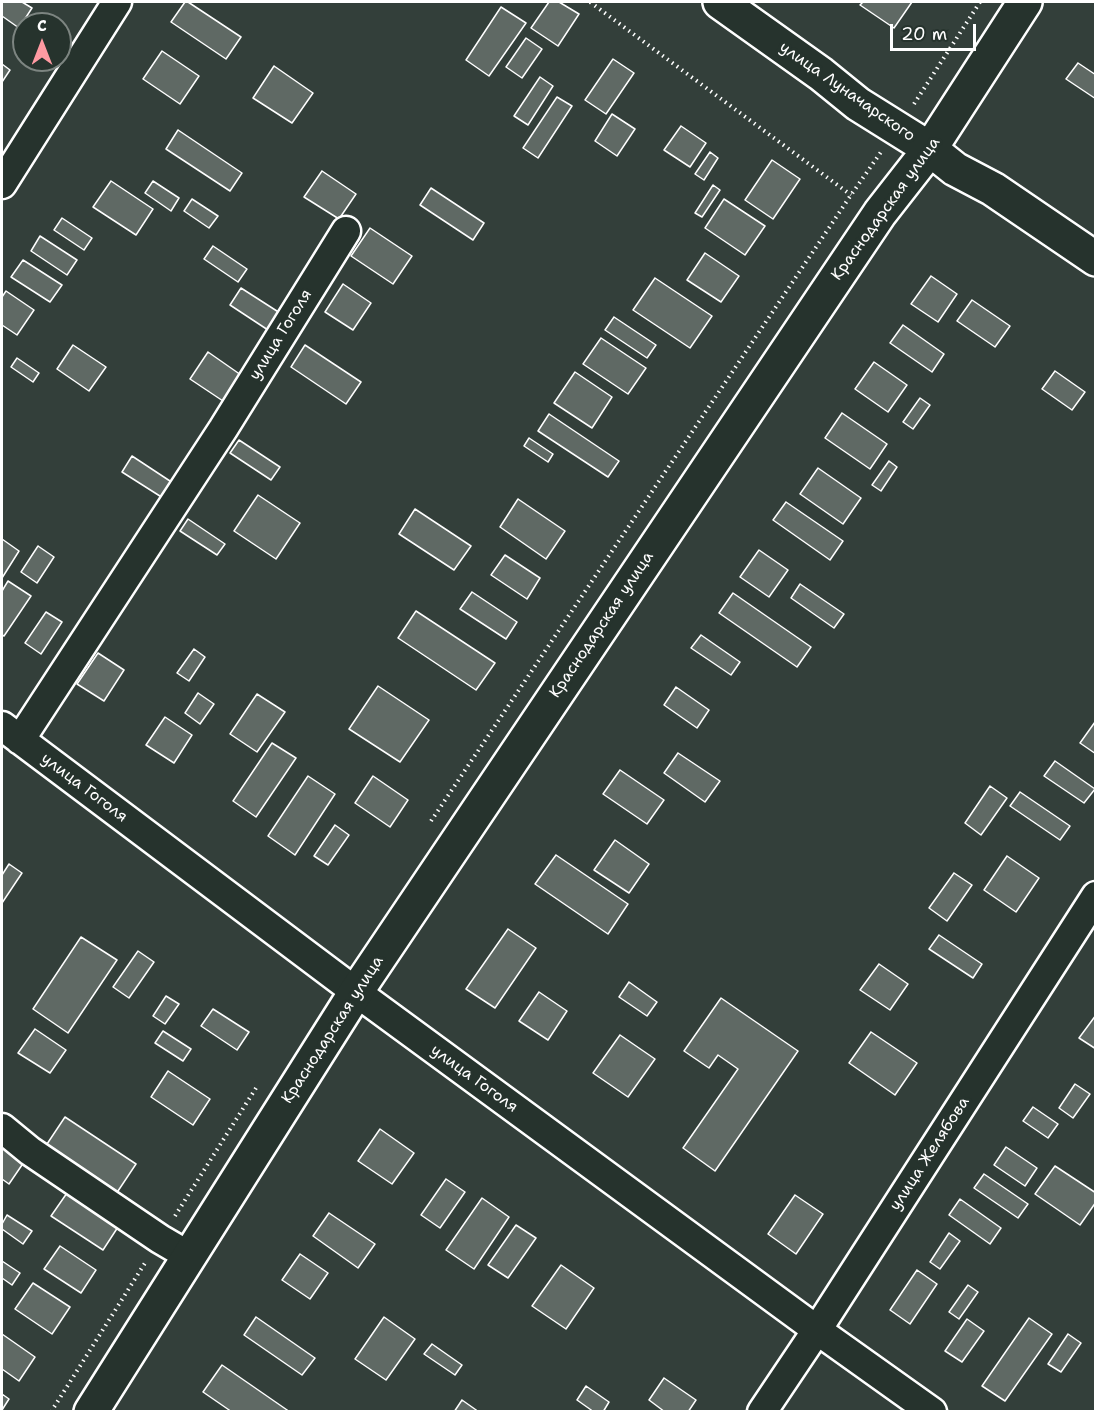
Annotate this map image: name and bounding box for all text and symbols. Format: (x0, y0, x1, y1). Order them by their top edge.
north arrow (12, 12, 72, 72)
scale bar (893, 12, 978, 50)
text: С (37, 15, 47, 36)
text: 20 m (901, 22, 947, 46)
street label: улица Луначарского (775, 38, 919, 146)
street label: Краснодарская улица (828, 134, 944, 284)
street label: улица Гоголя (245, 286, 317, 384)
street label: Краснодарская улица (546, 548, 658, 702)
street label: улица Гоголя (37, 749, 131, 827)
street label: Краснодарская улица (278, 952, 388, 1108)
street label: улица Гоголя (427, 1041, 521, 1117)
street label: улица Желябова (886, 1093, 974, 1215)

